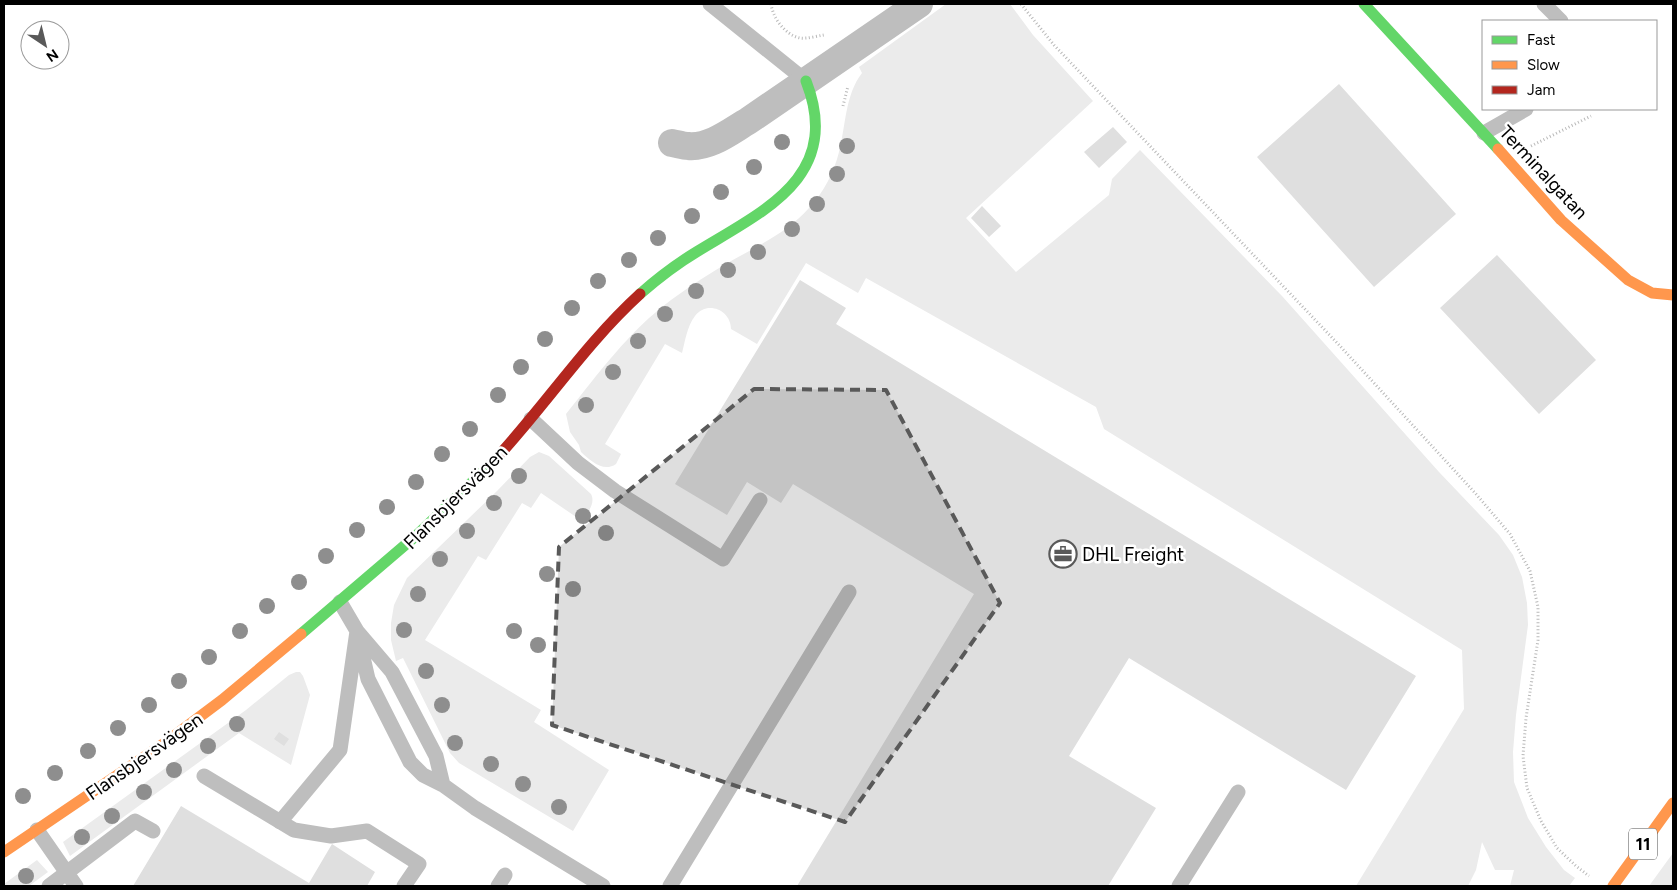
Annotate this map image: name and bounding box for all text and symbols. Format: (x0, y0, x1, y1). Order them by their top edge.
north arrow (20, 20, 70, 70)
legend (1482, 20, 1657, 110)
text: Fast (1527, 31, 1556, 49)
text: N (43, 45, 61, 65)
text: Slow (1527, 56, 1560, 74)
text: Jam (1527, 81, 1555, 99)
street label: Terminalgatan (1494, 121, 1593, 224)
street label: Flansbjersvägen (399, 441, 512, 554)
office icon: DHL Freight (1048, 539, 1078, 569)
place label: DHL Freight (1082, 543, 1184, 566)
street label: Flansbjersvägen (81, 708, 207, 805)
road number: 11 (1629, 829, 1657, 860)

